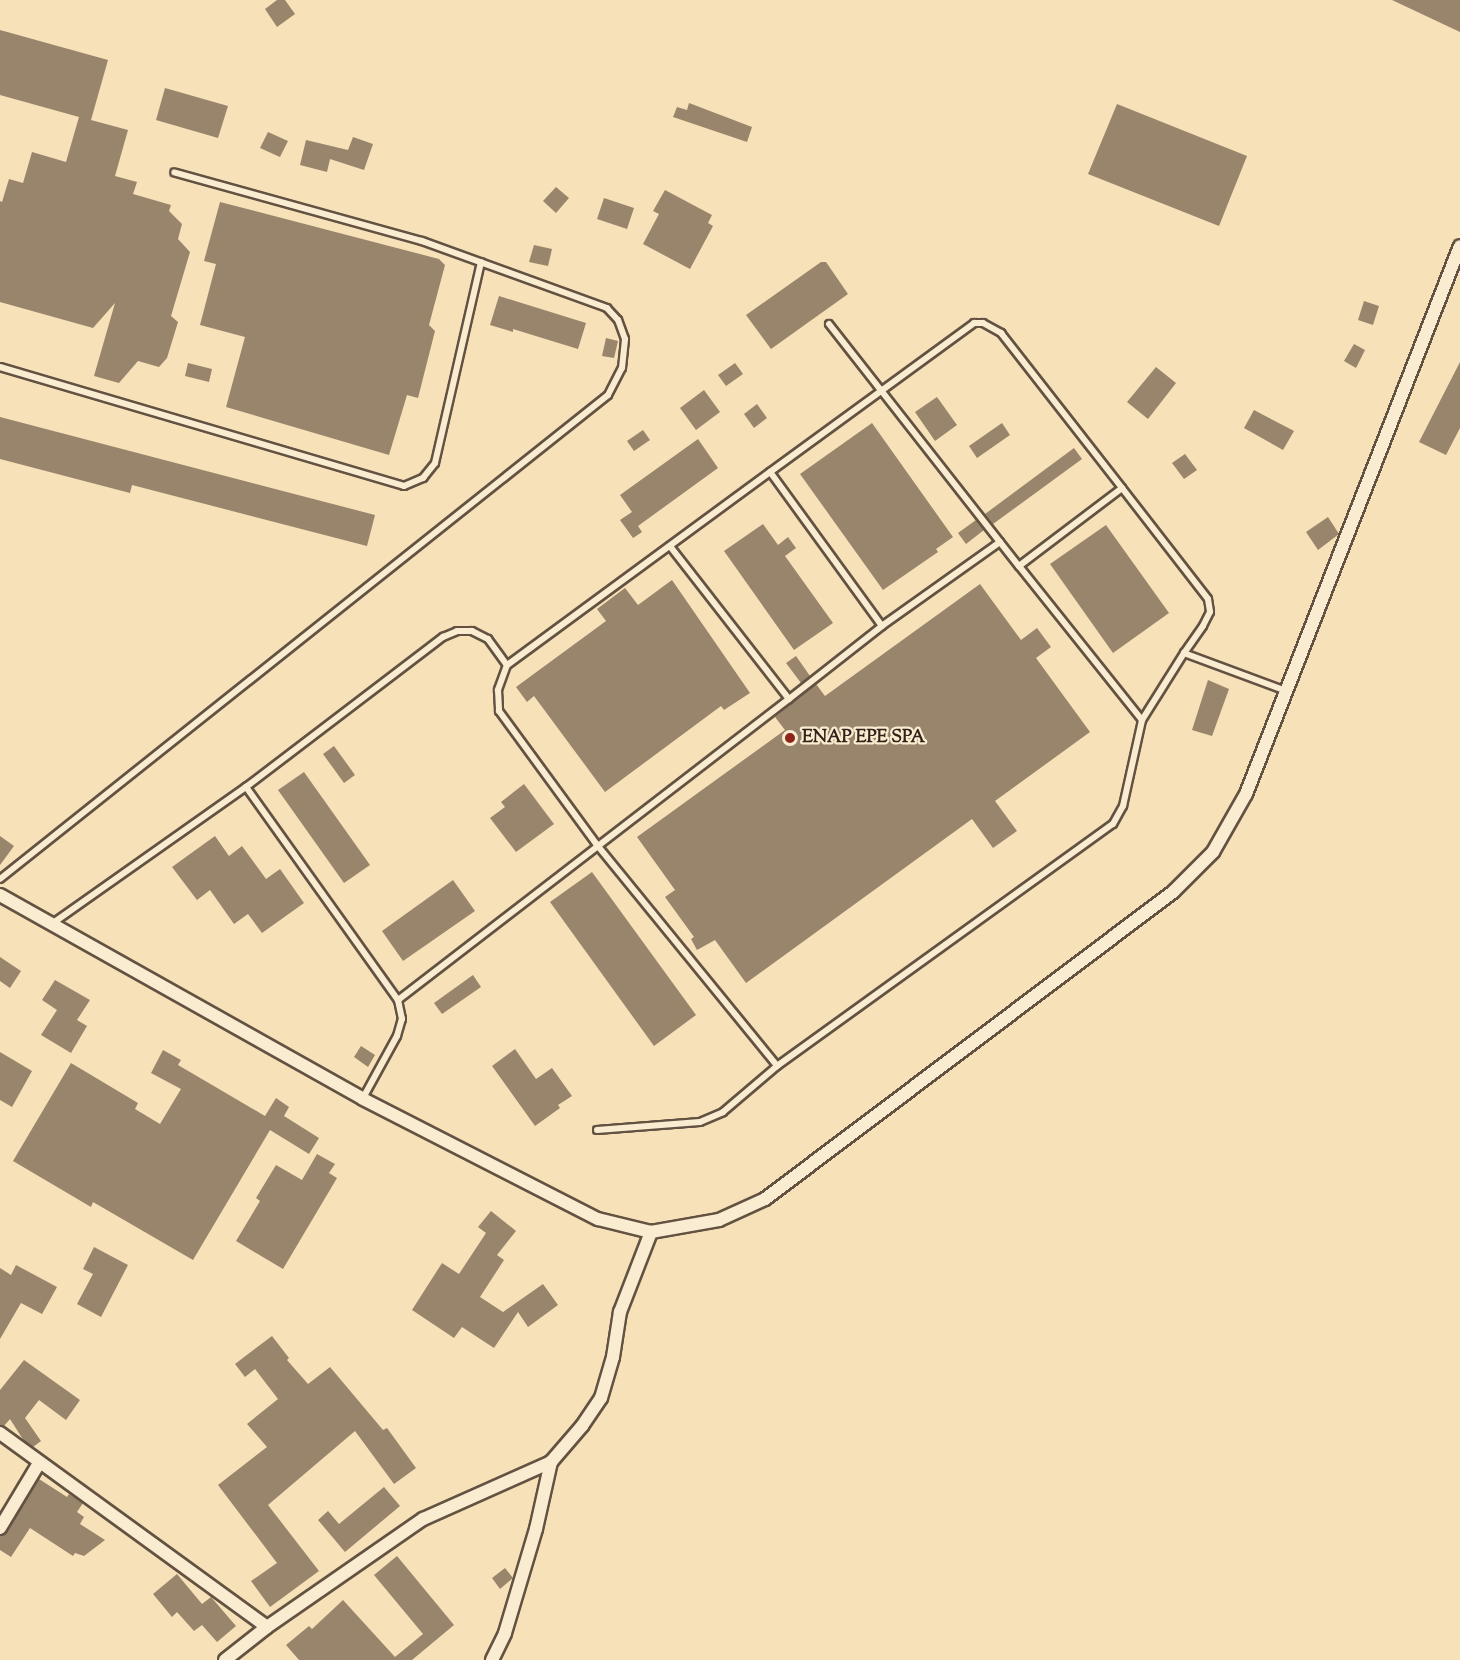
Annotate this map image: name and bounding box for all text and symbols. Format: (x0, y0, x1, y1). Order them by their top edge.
place label: ENAP EPE SPA (802, 727, 925, 749)
marker: ENAP EPE SPA (783, 731, 797, 745)

